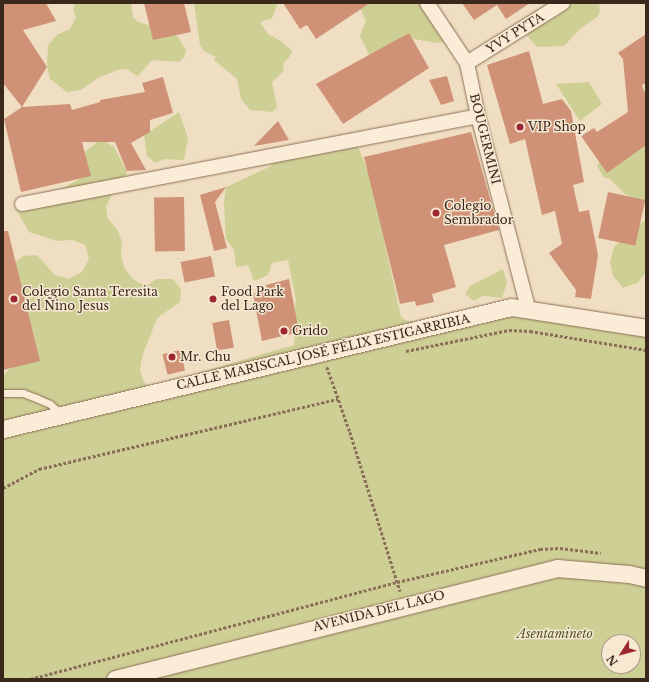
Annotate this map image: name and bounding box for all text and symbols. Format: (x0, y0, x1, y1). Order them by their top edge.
street label: YVY PYTA (483, 10, 547, 56)
street label: BOUGERMINI (467, 92, 503, 186)
place label: VIP Shop (528, 120, 586, 134)
marker: VIP Shop (515, 122, 525, 132)
place label: Colegio Sembrador (444, 199, 513, 227)
marker: Colegio Sembrador (431, 208, 441, 218)
place label: Colegio Santa Teresita del Ñino Jesus (22, 285, 159, 313)
place label: Food Park del Lago (221, 285, 284, 313)
marker: Colegio Santa Teresita del Ñino Jesus (9, 294, 19, 304)
marker: Food Park del Lago (208, 294, 218, 304)
street label: CALLE MARISCAL JOSÉ FÉLIX ESTIGARRIBIA (175, 311, 471, 393)
place label: Grido (292, 324, 328, 338)
marker: Grido (279, 326, 289, 336)
place label: Mr. Chu (180, 350, 231, 364)
marker: Mr. Chu (167, 352, 177, 362)
street label: AVENIDA DEL LAGO (311, 588, 447, 634)
park label: Asentamineto (517, 627, 593, 641)
north arrow (601, 634, 641, 674)
text: N (603, 652, 621, 669)

